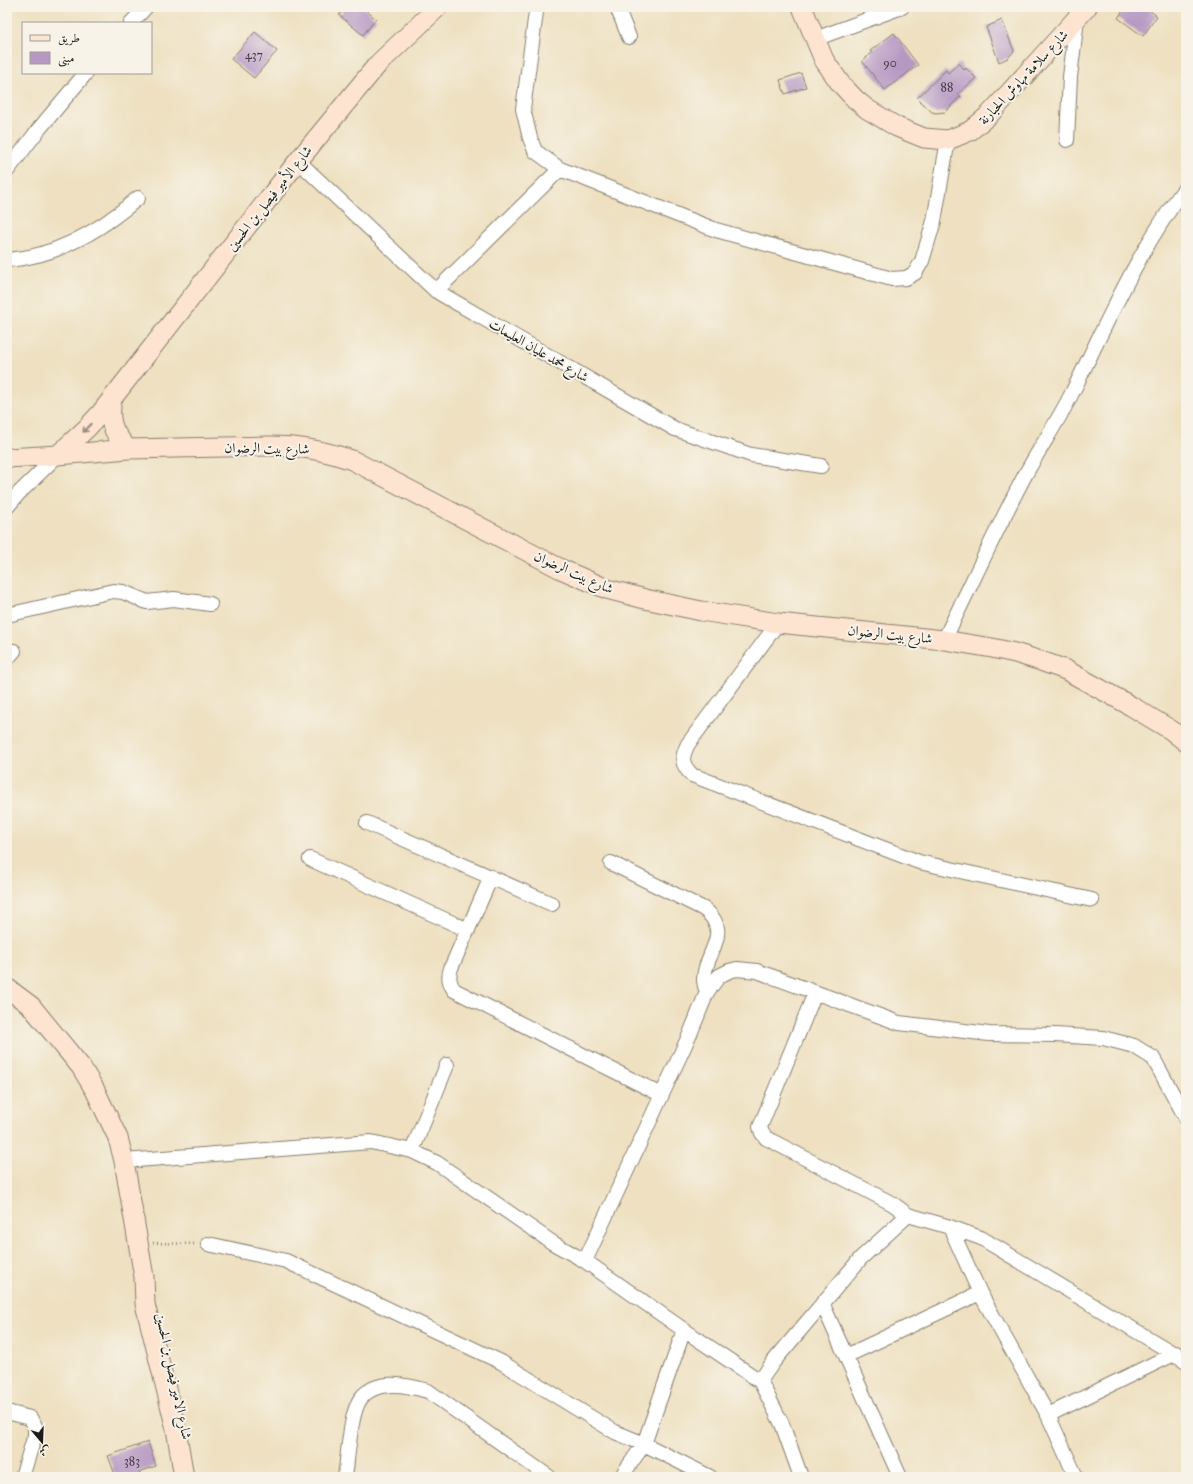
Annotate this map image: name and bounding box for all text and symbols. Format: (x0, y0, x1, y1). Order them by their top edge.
legend (22, 22, 152, 74)
street label: شارع سلامة مهاوش الحبارنة (975, 26, 1074, 130)
text: طريق (58, 31, 80, 46)
house number: 437 (245, 48, 263, 62)
text: مبنى (58, 51, 74, 67)
house number: 90 (883, 56, 897, 70)
house number: 88 (941, 80, 953, 94)
street label: شارع الأمير فيصل بن الحسين (221, 141, 318, 256)
street label: شارع محمد عليان العليمات (484, 315, 592, 389)
one-way arrow (82, 423, 92, 433)
street label: شارع بيت الرضوان (224, 439, 310, 461)
street label: شارع بيت الرضوان (530, 547, 616, 600)
street label: شارع بيت الرضوان (846, 622, 933, 650)
street label: شارع الامير فيصل بن الحسين (149, 1311, 195, 1442)
north arrow (22, 1422, 62, 1462)
text: ش (38, 1443, 52, 1459)
house number: 383 (124, 1454, 140, 1468)

